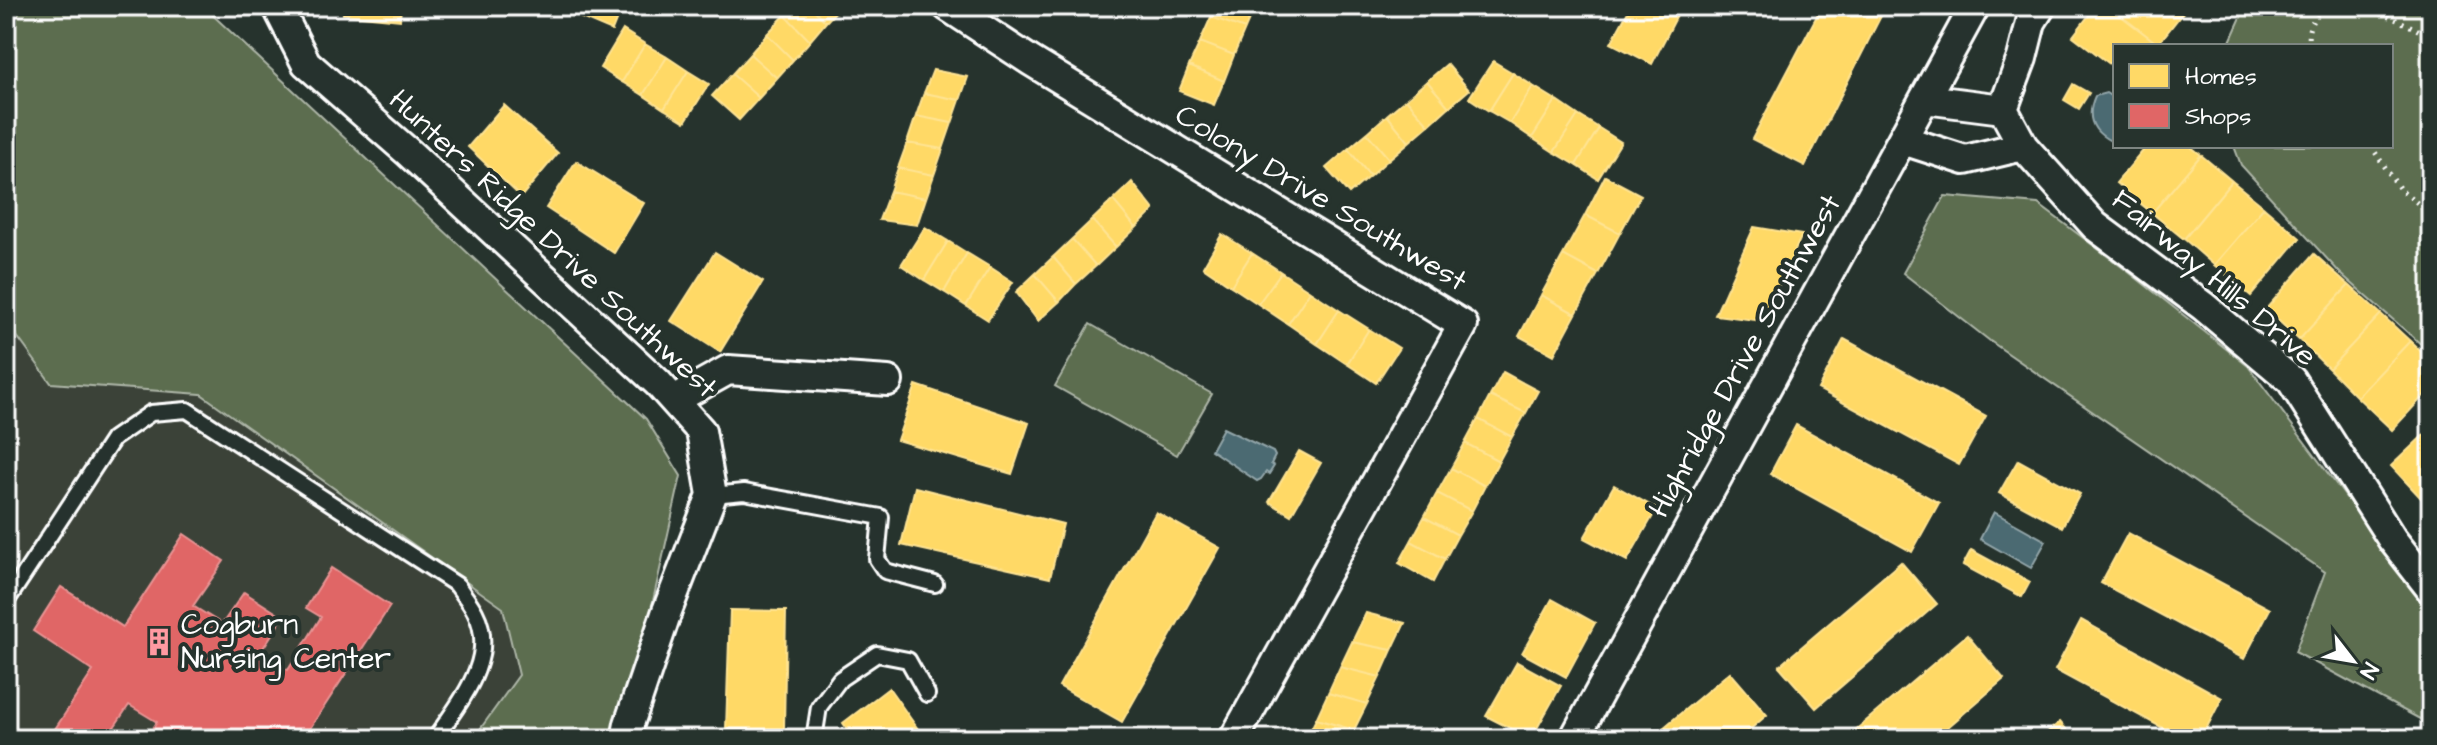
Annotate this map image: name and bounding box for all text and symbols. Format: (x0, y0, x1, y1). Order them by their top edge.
legend (2113, 44, 2393, 148)
text: Homes (2185, 60, 2257, 94)
street label: Hunters Ridge Drive Southwest (379, 80, 727, 409)
street label: Colony Drive Southwest (1167, 94, 1475, 303)
text: Shops (2185, 100, 2251, 134)
street label: Fairway Hills Drive (2102, 179, 2326, 377)
street label: Highridge Drive Southwest (1638, 187, 1852, 526)
place label: Cogburn Nursing Center (181, 604, 391, 681)
north arrow (2313, 621, 2393, 701)
building icon: Cogburn Nursing Center (144, 627, 174, 657)
text: N (2352, 657, 2386, 685)

